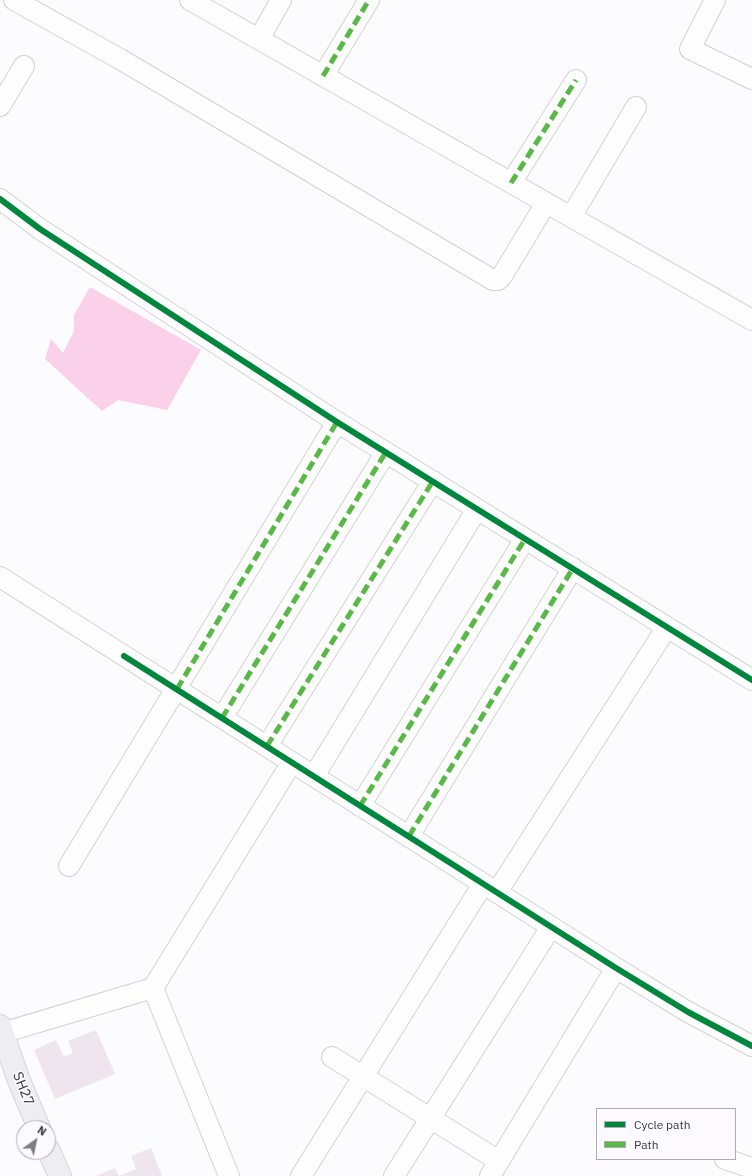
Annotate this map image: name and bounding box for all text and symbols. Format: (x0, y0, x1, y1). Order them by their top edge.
street label: SH27 (9, 1070, 37, 1108)
legend (596, 1108, 736, 1160)
text: Cycle path (634, 1117, 691, 1132)
north arrow (16, 1120, 56, 1160)
text: N (35, 1123, 49, 1139)
text: Path (634, 1137, 659, 1152)

